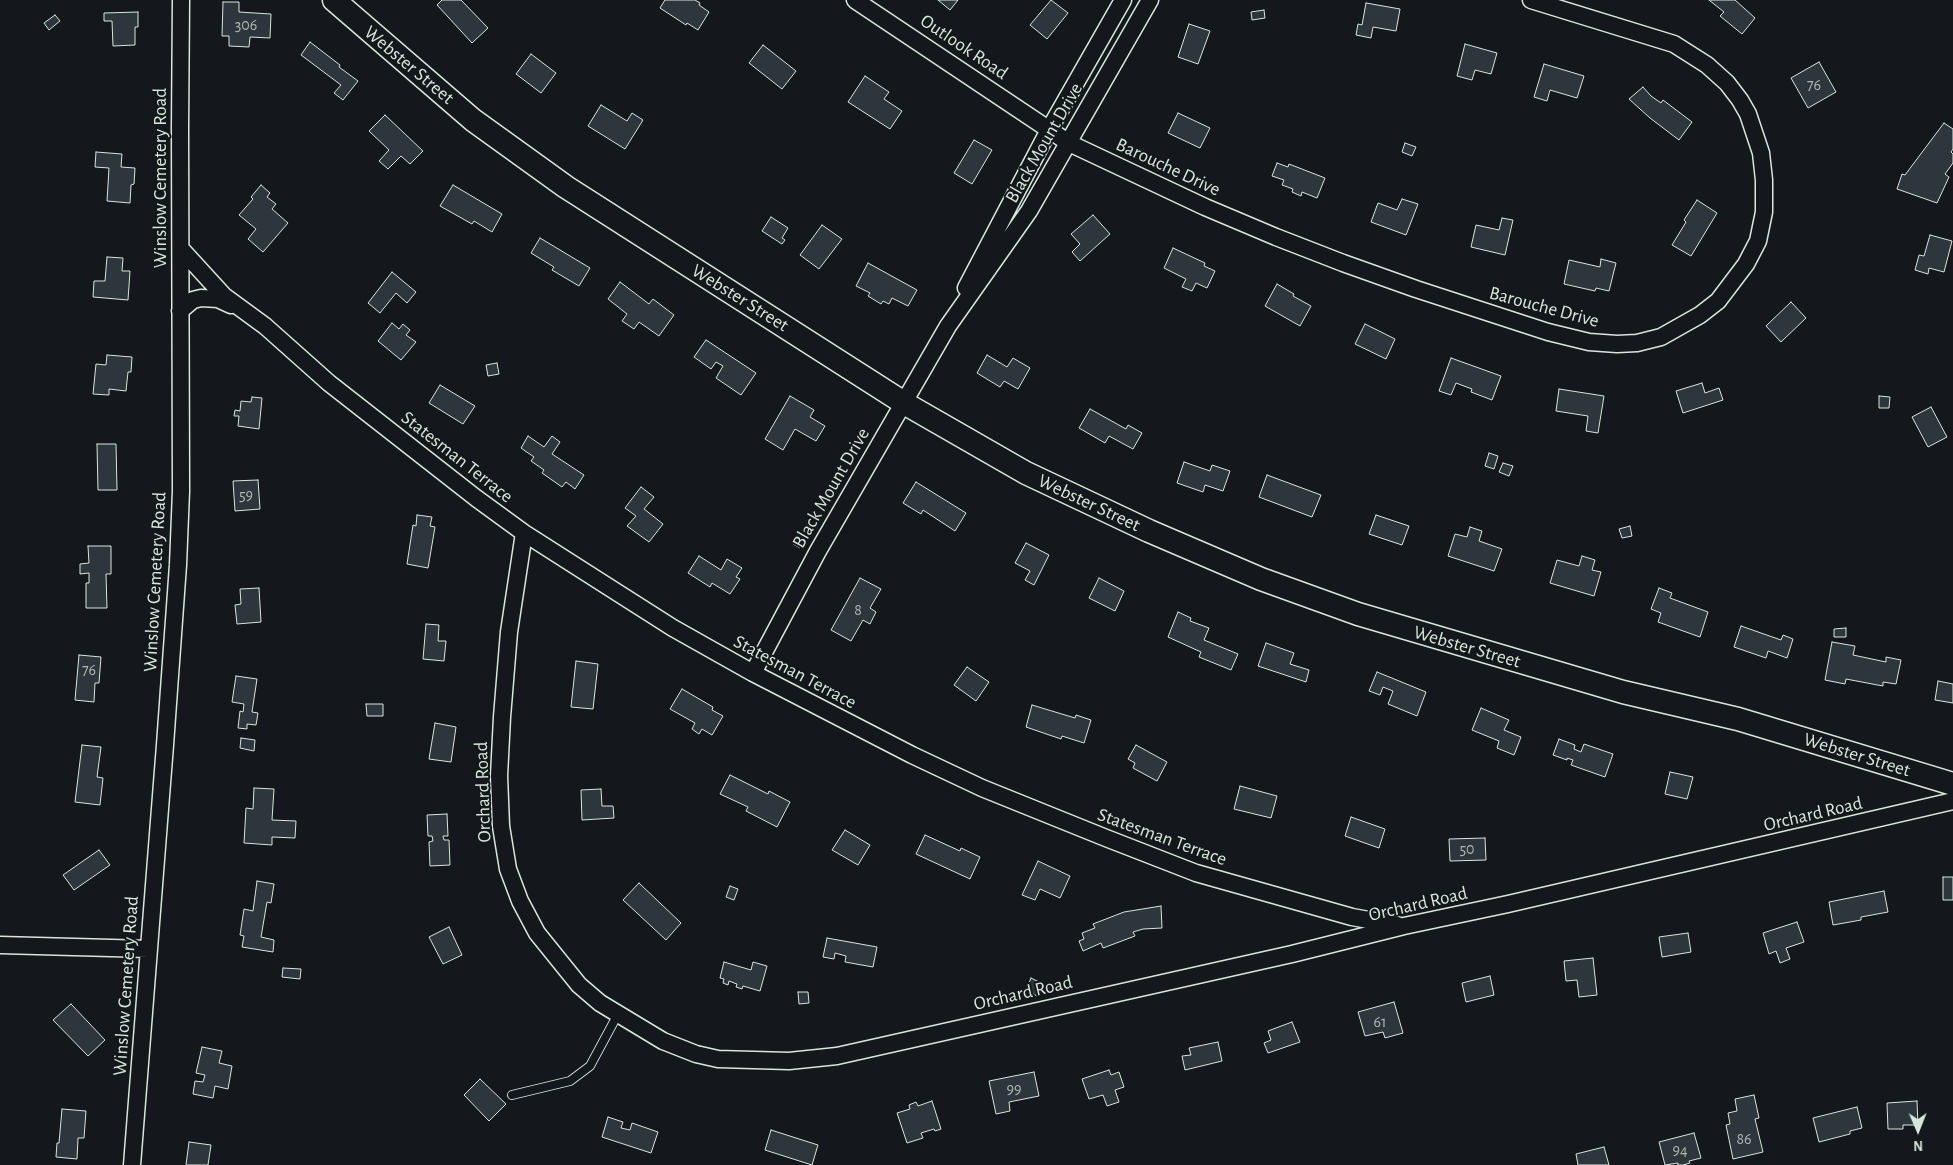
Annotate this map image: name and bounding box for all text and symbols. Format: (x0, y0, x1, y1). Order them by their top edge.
street label: Outlook Road (916, 9, 1012, 85)
house number: 306 (235, 15, 257, 35)
street label: Webster Street (359, 21, 459, 109)
house number: 76 (1807, 75, 1821, 95)
street label: Black Mount Drive (1000, 79, 1088, 207)
street label: Winslow Cemetery Road (149, 88, 171, 268)
street label: Barouche Drive (1112, 133, 1224, 201)
street label: Webster Street (687, 259, 793, 337)
street label: Barouche Drive (1487, 281, 1601, 333)
street label: Statesman Terrace (396, 406, 518, 508)
street label: Black Mount Drive (787, 424, 875, 552)
street label: Webster Street (1034, 469, 1144, 537)
house number: 59 (239, 485, 253, 505)
street label: Winslow Cemetery Road (139, 491, 171, 673)
house number: 8 (854, 600, 862, 620)
street label: Webster Street (1411, 621, 1523, 673)
street label: Statesman Terrace (730, 630, 860, 714)
house number: 76 (82, 660, 96, 680)
street label: Webster Street (1801, 728, 1913, 782)
street label: Orchard Road (470, 741, 496, 843)
street label: Orchard Road (1761, 792, 1865, 836)
street label: Statesman Terrace (1094, 803, 1230, 871)
house number: 50 (1459, 839, 1475, 859)
street label: Orchard Road (1366, 882, 1470, 926)
street label: Winslow Cemetery Road (108, 895, 144, 1077)
street label: Orchard Road (971, 971, 1075, 1015)
house number: 61 (1373, 1012, 1387, 1032)
house number: 99 (1006, 1079, 1022, 1099)
north arrow (1893, 1105, 1943, 1155)
house number: 86 (1736, 1129, 1752, 1149)
text: N (1913, 1138, 1923, 1152)
house number: 94 (1672, 1140, 1688, 1160)

